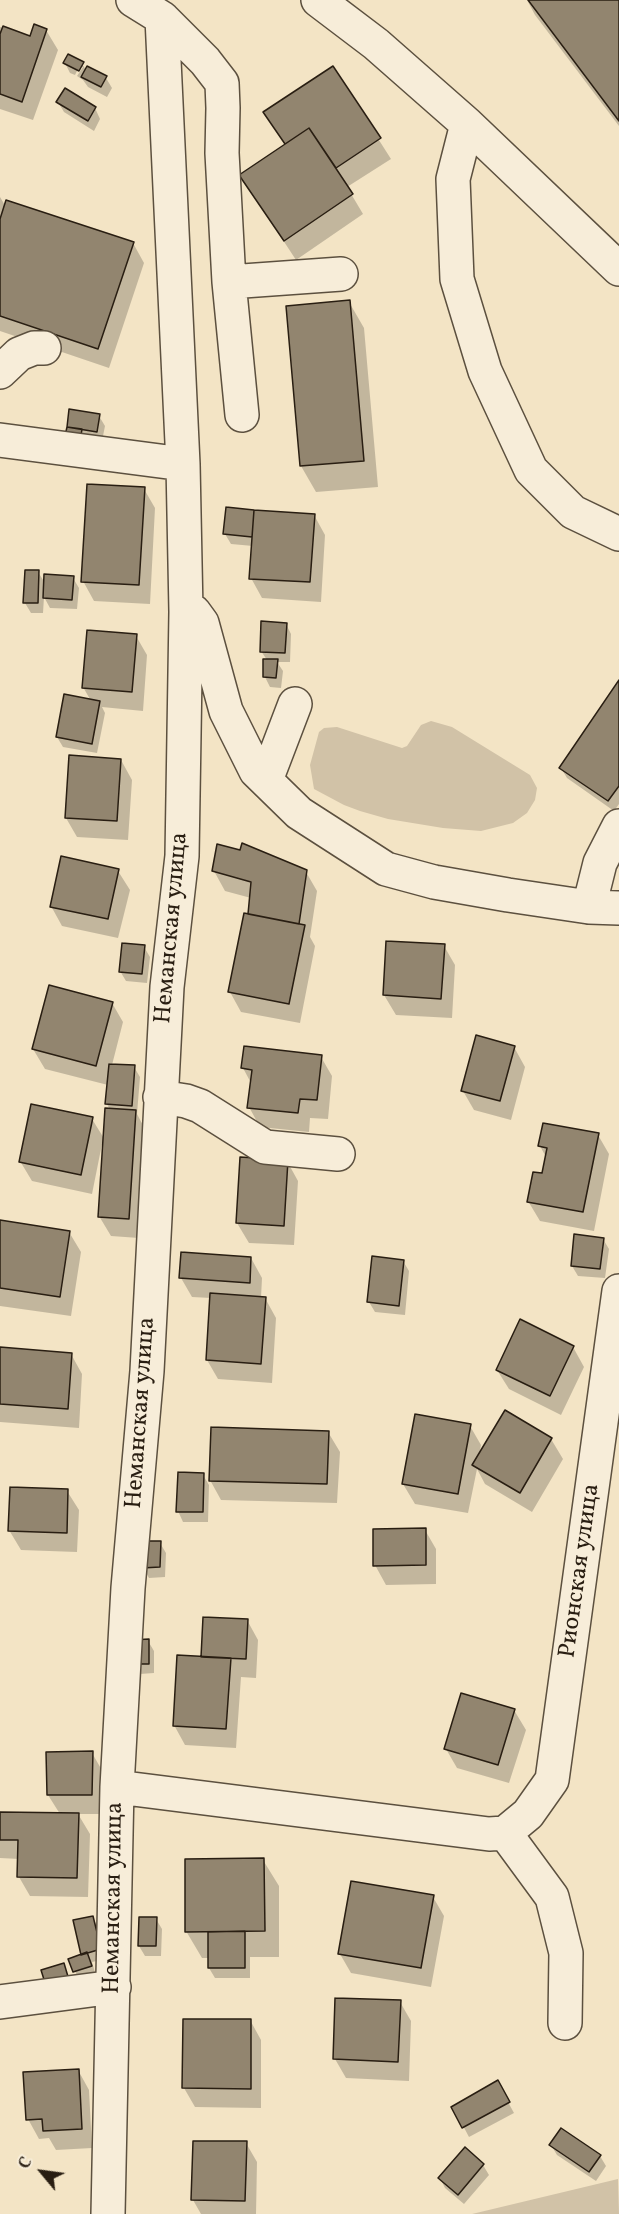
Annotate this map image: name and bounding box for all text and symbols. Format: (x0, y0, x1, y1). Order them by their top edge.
street label: Неманская улица (150, 831, 196, 1025)
street label: Неманская улица (121, 1316, 163, 1510)
street label: Рионская улица (555, 1482, 607, 1660)
street label: Неманская улица (99, 1802, 131, 1994)
north arrow (12, 2142, 72, 2202)
text: С (14, 2153, 38, 2173)

